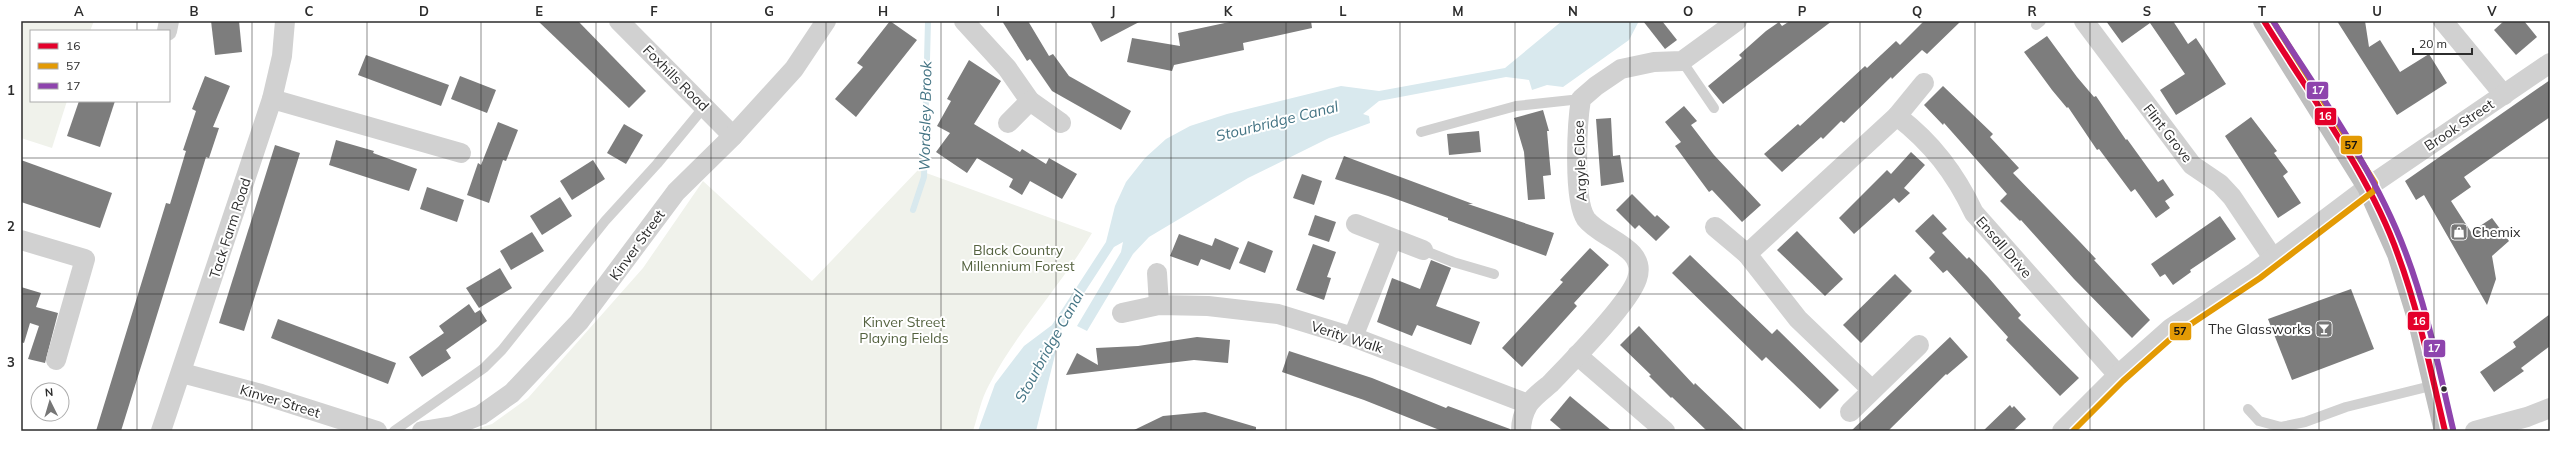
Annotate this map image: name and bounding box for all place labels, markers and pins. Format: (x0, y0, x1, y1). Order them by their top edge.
shop icon: Chemix (2449, 222, 2469, 242)
place label: Chemix (2472, 223, 2521, 241)
bar icon: The Glassworks (2314, 319, 2334, 339)
place label: The Glassworks (2208, 320, 2311, 338)
unlabelled marker (2439, 384, 2449, 394)

